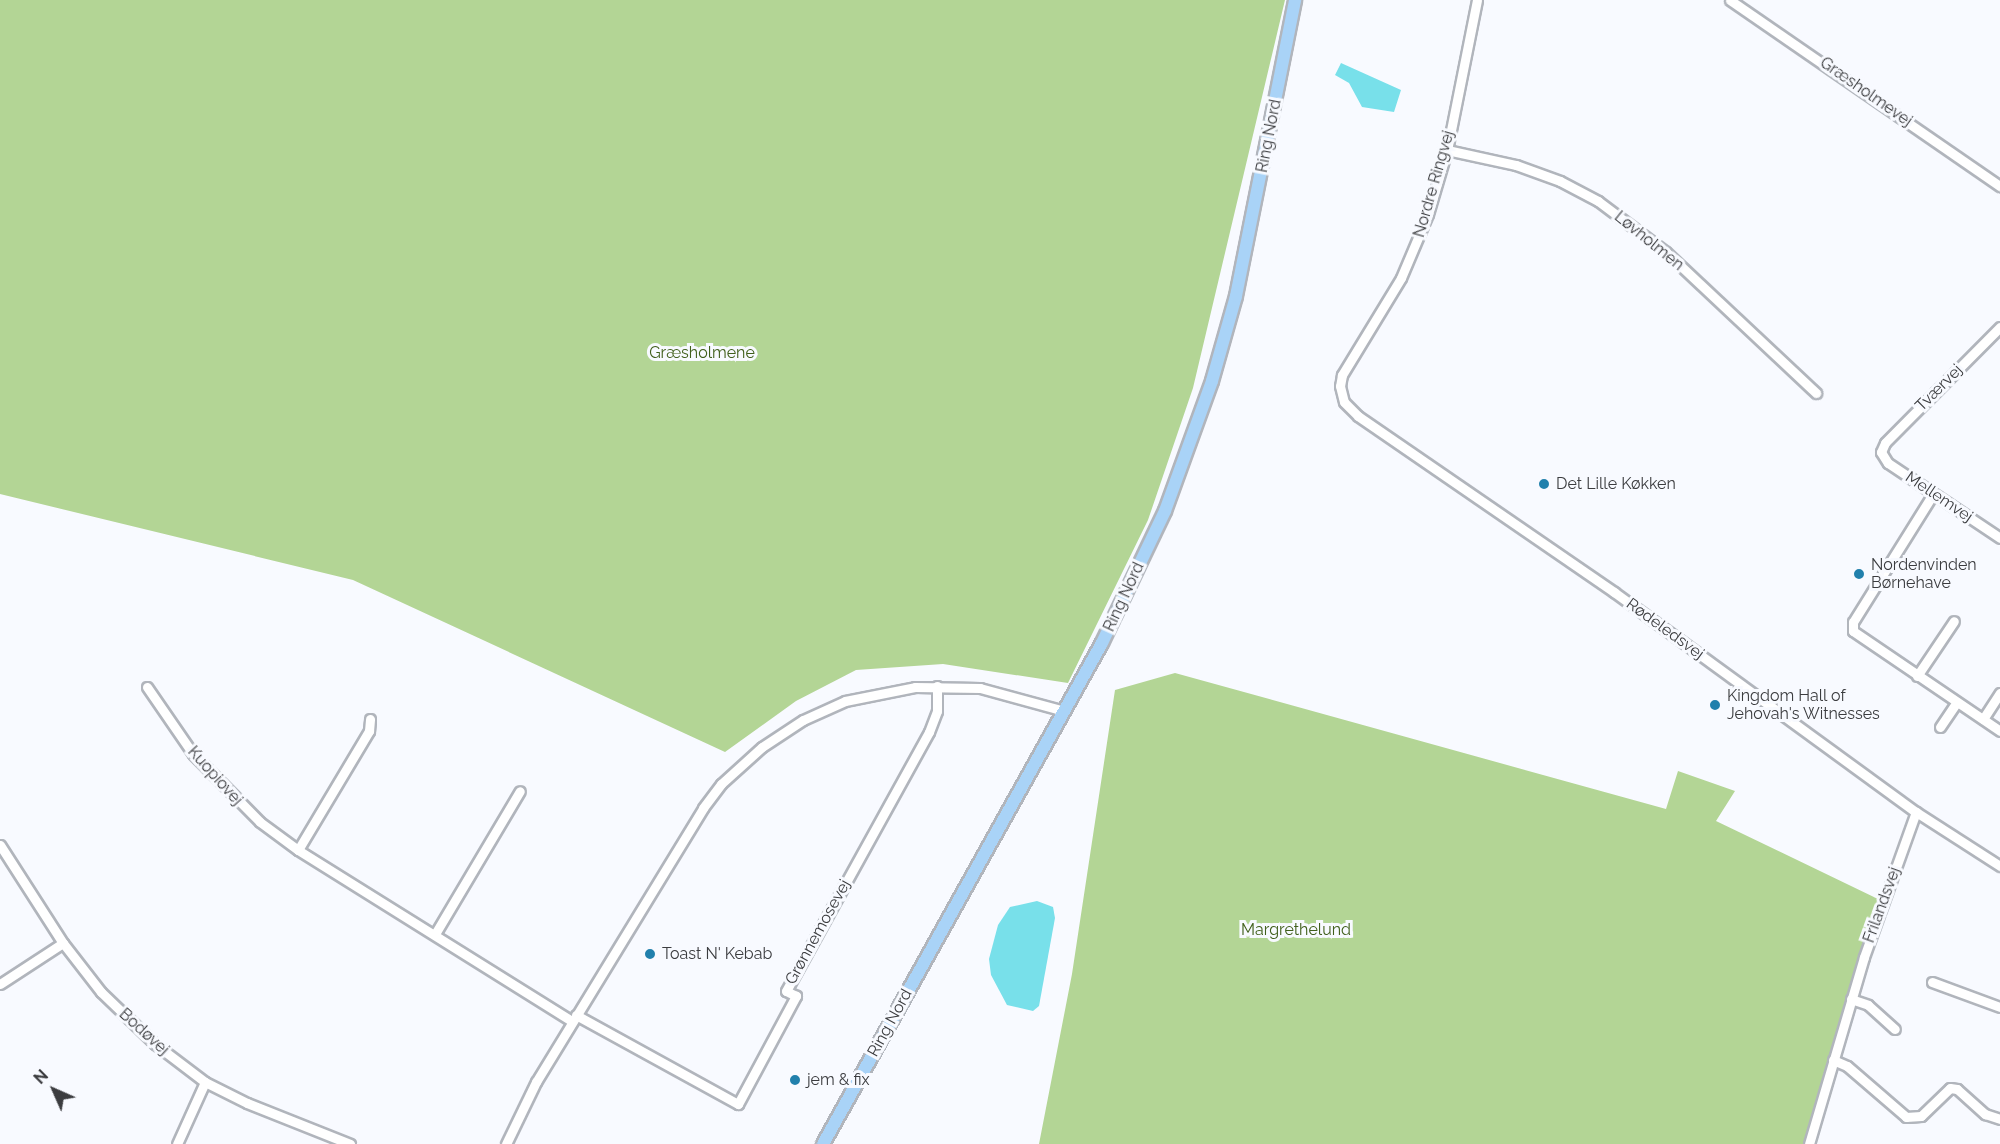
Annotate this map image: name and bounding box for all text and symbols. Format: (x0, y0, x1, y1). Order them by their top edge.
street label: Græsholmevej (1816, 53, 1916, 131)
street label: Ring Nord (1252, 98, 1286, 174)
street label: Nordre Ringvej (1410, 128, 1458, 240)
street label: Løvholmen (1611, 207, 1687, 275)
park label: Græsholmene (649, 343, 755, 363)
street label: Tværvej (1912, 361, 1966, 415)
street label: Mellemvej (1902, 467, 1976, 527)
place label: Det Lille Køkken (1556, 474, 1676, 494)
marker: Det Lille Køkken (1537, 477, 1551, 491)
place label: Nordenvinden Børnehave (1871, 555, 1977, 593)
street label: Ring Nord (1100, 559, 1148, 635)
marker: Nordenvinden Børnehave (1852, 567, 1866, 581)
street label: Rødeledsvej (1622, 594, 1708, 664)
place label: Kingdom Hall of Jehovah's Witnesses (1727, 686, 1880, 724)
marker: Kingdom Hall of Jehovah's Witnesses (1708, 698, 1722, 712)
street label: Kuopiovej (183, 743, 247, 809)
street label: Frilandsvej (1859, 865, 1905, 945)
street label: Grønnemosevej (781, 876, 855, 988)
park label: Margrethelund (1241, 920, 1351, 940)
place label: Toast N' Kebab (662, 944, 773, 964)
marker: Toast N' Kebab (643, 947, 657, 961)
street label: Ring Nord (864, 986, 916, 1060)
street label: Bodøvej (115, 1005, 173, 1059)
north arrow (24, 1060, 84, 1120)
text: N (30, 1066, 52, 1088)
place label: jem & fix (807, 1070, 870, 1090)
marker: jem & fix (788, 1073, 802, 1087)

